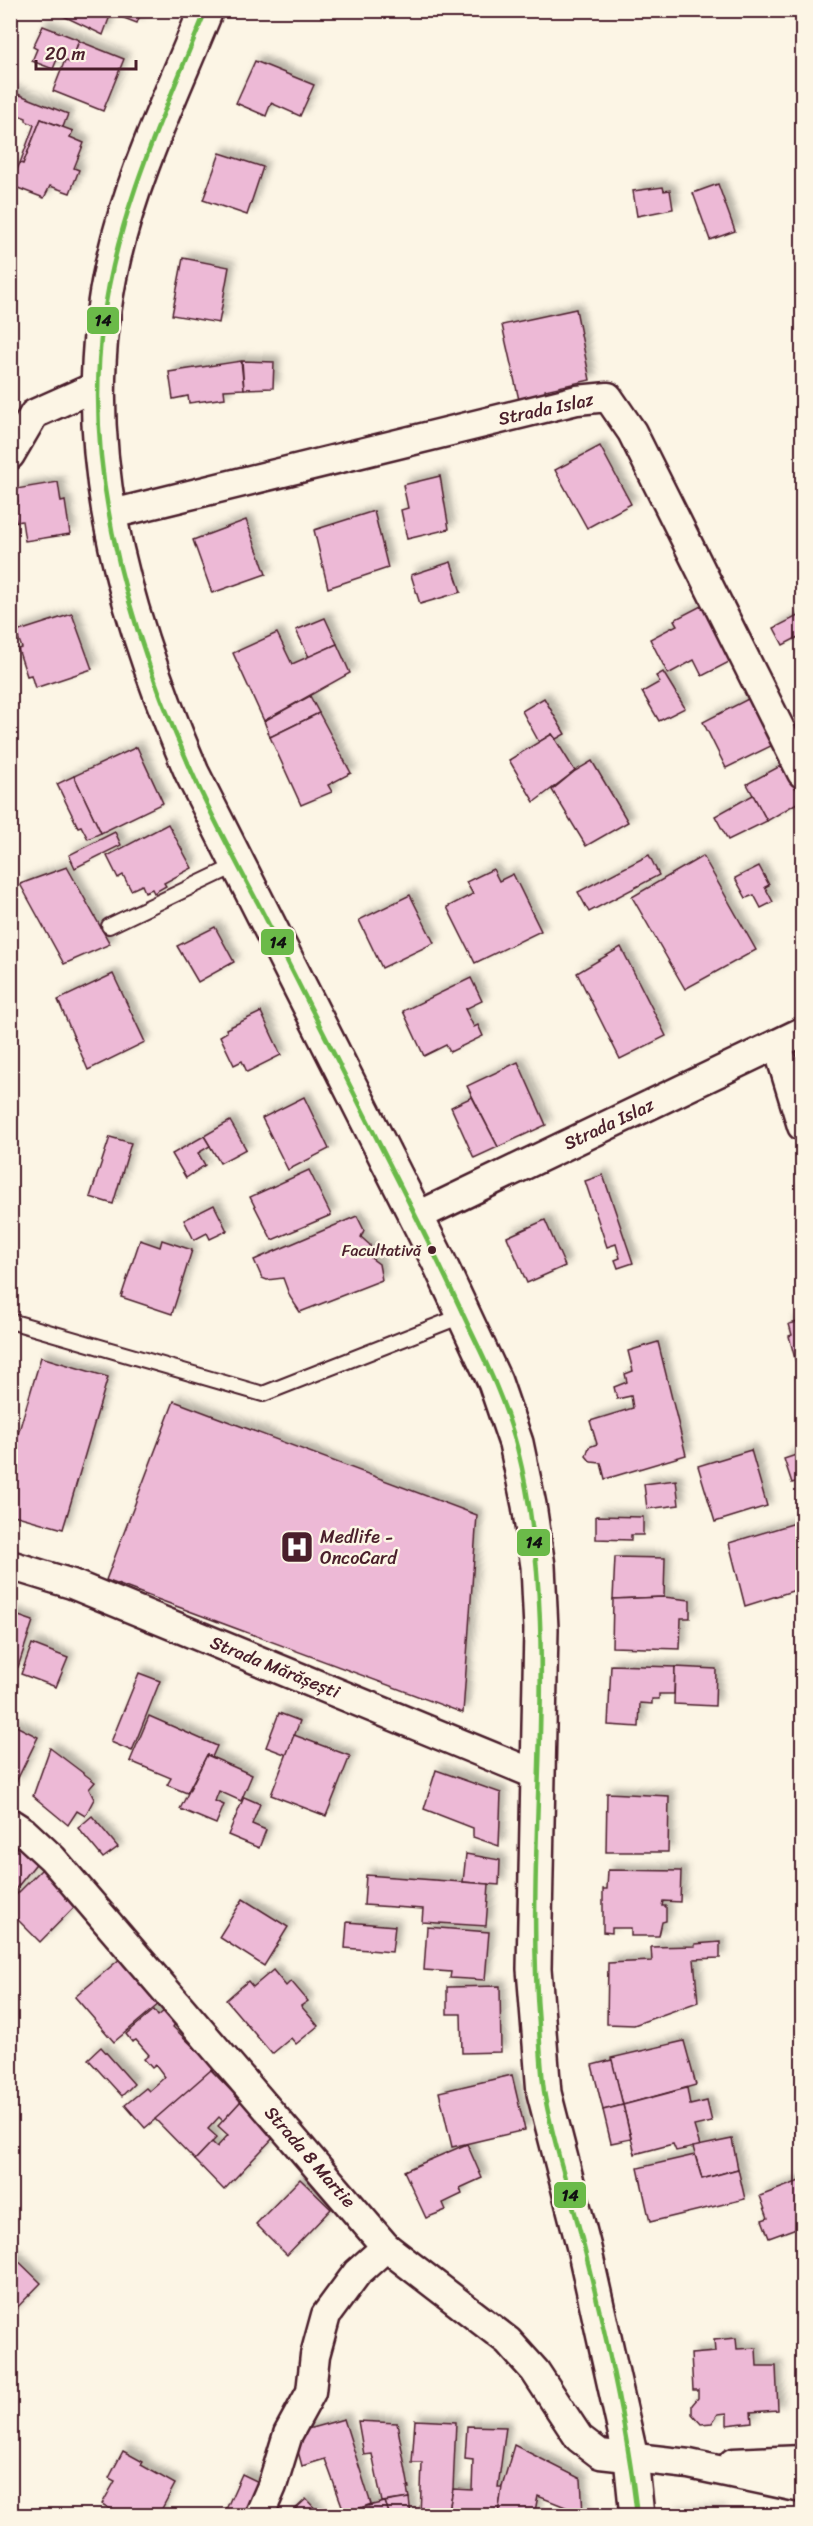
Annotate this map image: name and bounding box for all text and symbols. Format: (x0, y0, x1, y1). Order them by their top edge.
scale bar (36, 33, 136, 71)
text: 20 m (45, 38, 85, 70)
line badge: 14 (86, 306, 120, 335)
text: 14 (95, 306, 111, 335)
street label: Strada Islaz (495, 383, 597, 435)
line badge: 14 (260, 928, 295, 956)
text: 14 (270, 928, 286, 957)
street label: Strada Islaz (558, 1089, 660, 1159)
place label: Facultativă (342, 1236, 422, 1265)
marker: Facultativă (426, 1244, 438, 1256)
place label: Medlife - OncoCard (320, 1521, 398, 1574)
line badge: 14 (516, 1528, 551, 1557)
text: 14 (526, 1528, 542, 1557)
hospital icon: Medlife - OncoCard (279, 1529, 315, 1565)
street label: Strada Mărășești (205, 1626, 346, 1708)
street label: Strada 8 Martie (256, 2098, 364, 2216)
line badge: 14 (553, 2181, 587, 2209)
text: 14 (562, 2181, 578, 2210)

